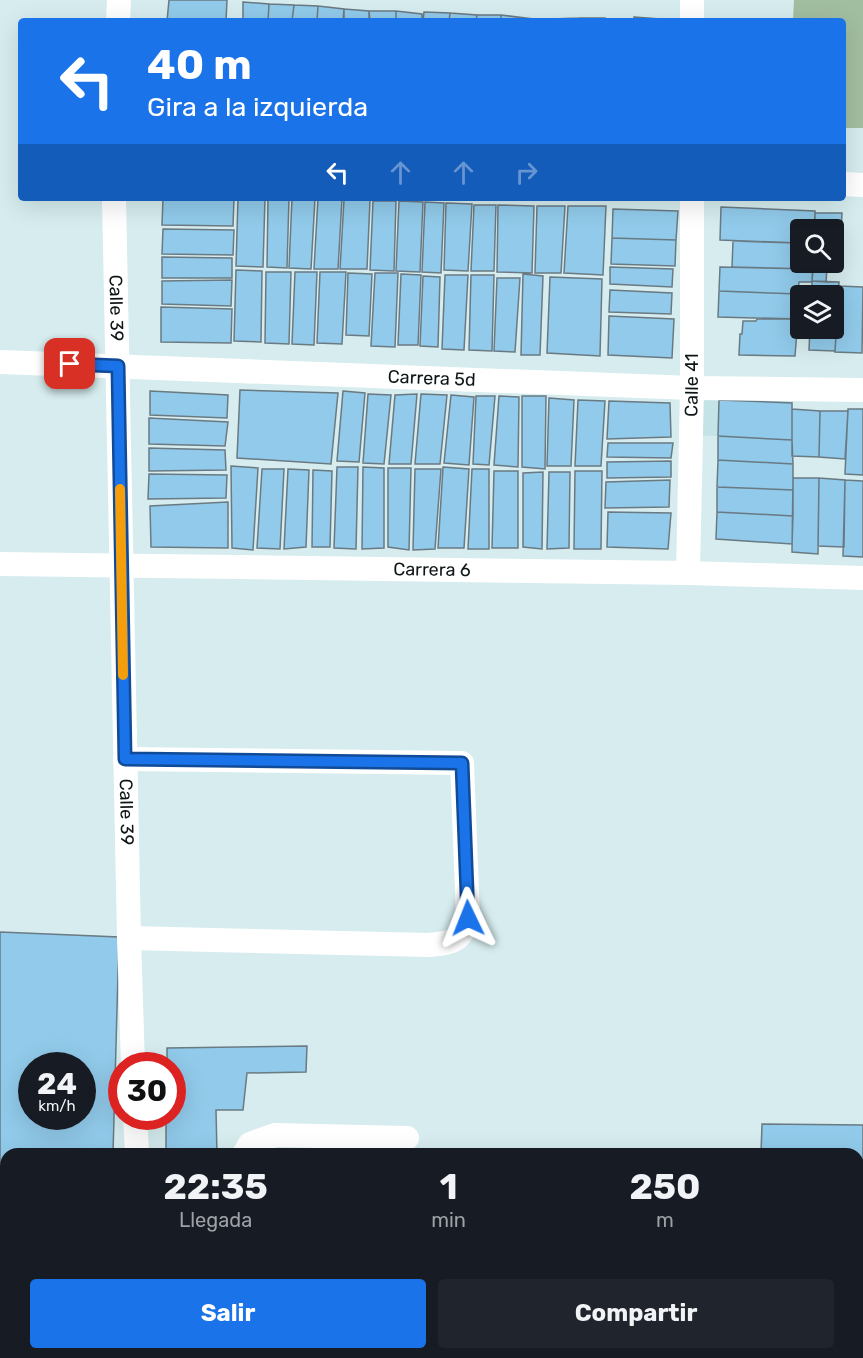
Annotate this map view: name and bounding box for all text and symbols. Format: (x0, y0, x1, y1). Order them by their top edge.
text: 40 m (147, 40, 252, 90)
icon: left (48, 42, 126, 120)
text: Gira a la izquierda (147, 91, 368, 123)
icon: left (321, 156, 354, 189)
icon: ahead (384, 156, 417, 189)
icon: ahead (447, 156, 480, 189)
icon: right (510, 156, 543, 189)
map controls (790, 219, 844, 339)
button: search (790, 219, 844, 273)
street label: Calle 39 (105, 274, 128, 342)
button: layers (790, 285, 844, 339)
pin (44, 338, 95, 389)
icon: arrive (53, 347, 86, 380)
street label: Calle 41 (680, 353, 703, 417)
street label: Carrera 5d (387, 366, 476, 391)
street label: Carrera 6 (393, 558, 471, 581)
street label: Calle 39 (115, 778, 138, 845)
position arrow (436, 886, 500, 950)
speed limit sign: 30 (108, 1052, 186, 1130)
text: 24 (37, 1066, 77, 1102)
text: km/h (38, 1097, 76, 1115)
text: 22:35 (163, 1165, 268, 1208)
text: 1 (440, 1165, 458, 1208)
text: 250 (629, 1165, 701, 1208)
text: Llegada (179, 1208, 252, 1232)
text: min (431, 1208, 466, 1232)
text: m (656, 1208, 674, 1232)
button: Salir (30, 1279, 426, 1348)
button: Compartir (438, 1279, 834, 1348)

